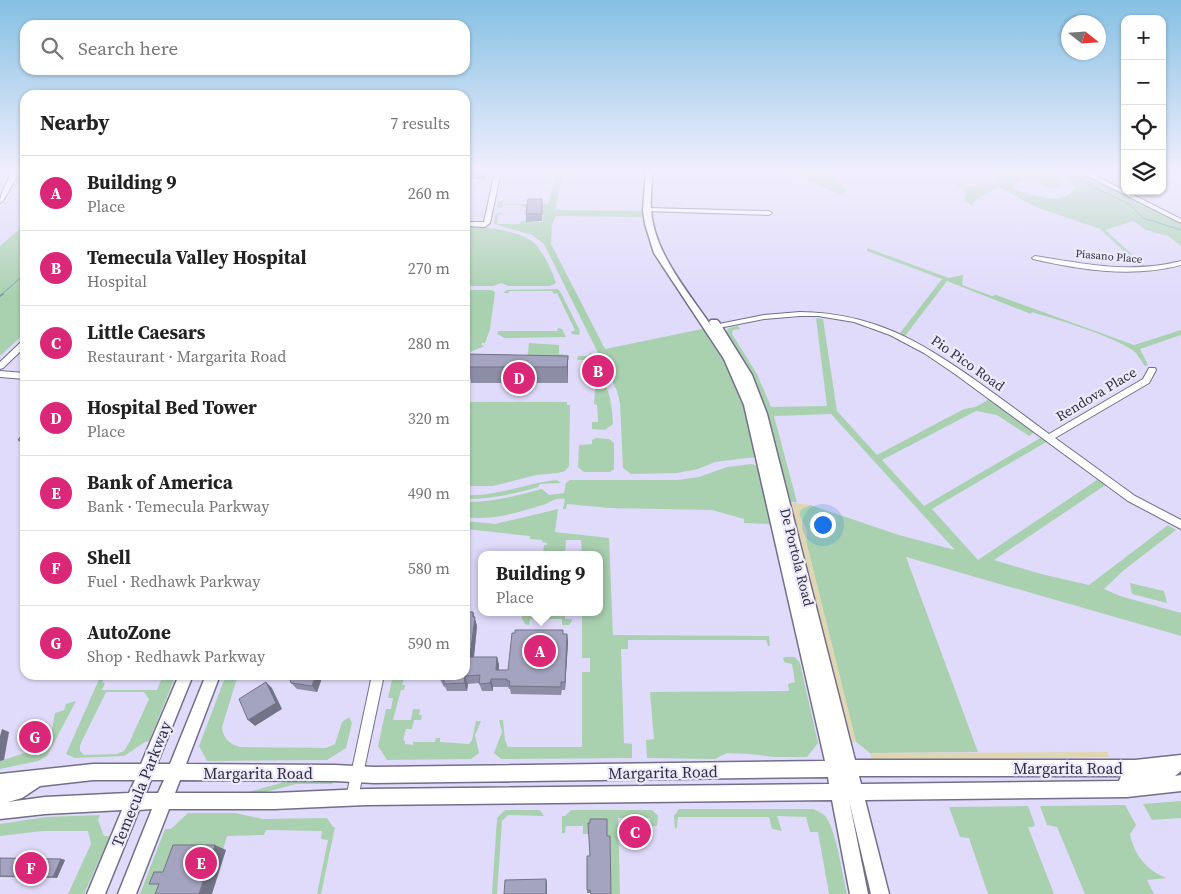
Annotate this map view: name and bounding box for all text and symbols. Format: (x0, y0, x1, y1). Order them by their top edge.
north arrow (1061, 15, 1106, 60)
map controls (1121, 15, 1166, 195)
button: + (1121, 15, 1166, 60)
search box (20, 20, 470, 75)
icon: search (38, 34, 66, 62)
text: Search here (78, 35, 178, 61)
button: − (1121, 60, 1166, 105)
button: locate (1121, 105, 1166, 150)
text: Nearby (40, 108, 110, 137)
text: 7 results (390, 112, 450, 134)
button: layers (1121, 150, 1166, 195)
text: Building 9 (87, 169, 176, 195)
text: A (51, 182, 61, 204)
text: 260 m (408, 182, 450, 204)
text: Place (87, 195, 125, 217)
text: Temecula Valley Hospital (87, 244, 307, 270)
street label: Piasano Place (1075, 246, 1144, 267)
text: B (51, 257, 61, 279)
text: 270 m (408, 257, 450, 279)
text: Hospital (87, 270, 147, 292)
text: Little Caesars (87, 319, 205, 345)
street label: Pio Pico Road (927, 330, 1009, 396)
text: C (51, 332, 61, 354)
text: 280 m (408, 332, 450, 354)
text: Restaurant · Margarita Road (87, 345, 286, 367)
pin: B (582, 352, 614, 390)
pin: D (503, 359, 535, 397)
street label: Rendova Place (1052, 362, 1140, 426)
text: Hospital Bed Tower (87, 394, 257, 420)
text: D (50, 407, 62, 429)
text: 320 m (408, 407, 450, 429)
text: Place (87, 420, 125, 442)
text: Bank of America (87, 469, 233, 495)
text: E (51, 482, 61, 504)
text: 490 m (408, 482, 450, 504)
text: Bank · Temecula Parkway (87, 495, 269, 517)
street label: De Portola Road (775, 506, 819, 608)
your location (810, 512, 836, 538)
text: Shell (87, 544, 131, 570)
popup (478, 551, 603, 616)
text: F (51, 557, 61, 579)
text: 580 m (408, 557, 450, 579)
text: Building 9 (496, 560, 585, 586)
text: Fuel · Redhawk Parkway (87, 570, 260, 592)
text: Place (496, 586, 534, 608)
text: AutoZone (87, 619, 171, 645)
text: G (51, 632, 61, 654)
text: 590 m (408, 632, 450, 654)
pin: A (524, 632, 556, 670)
text: Shop · Redhawk Parkway (87, 645, 265, 667)
street label: Temecula Parkway (106, 717, 177, 850)
pin: G (19, 718, 51, 756)
street label: Margarita Road (1013, 757, 1123, 779)
street label: Margarita Road (608, 760, 718, 784)
street label: Margarita Road (203, 762, 313, 784)
pin: C (619, 813, 651, 851)
pin: E (185, 844, 217, 882)
pin: F (15, 849, 47, 887)

